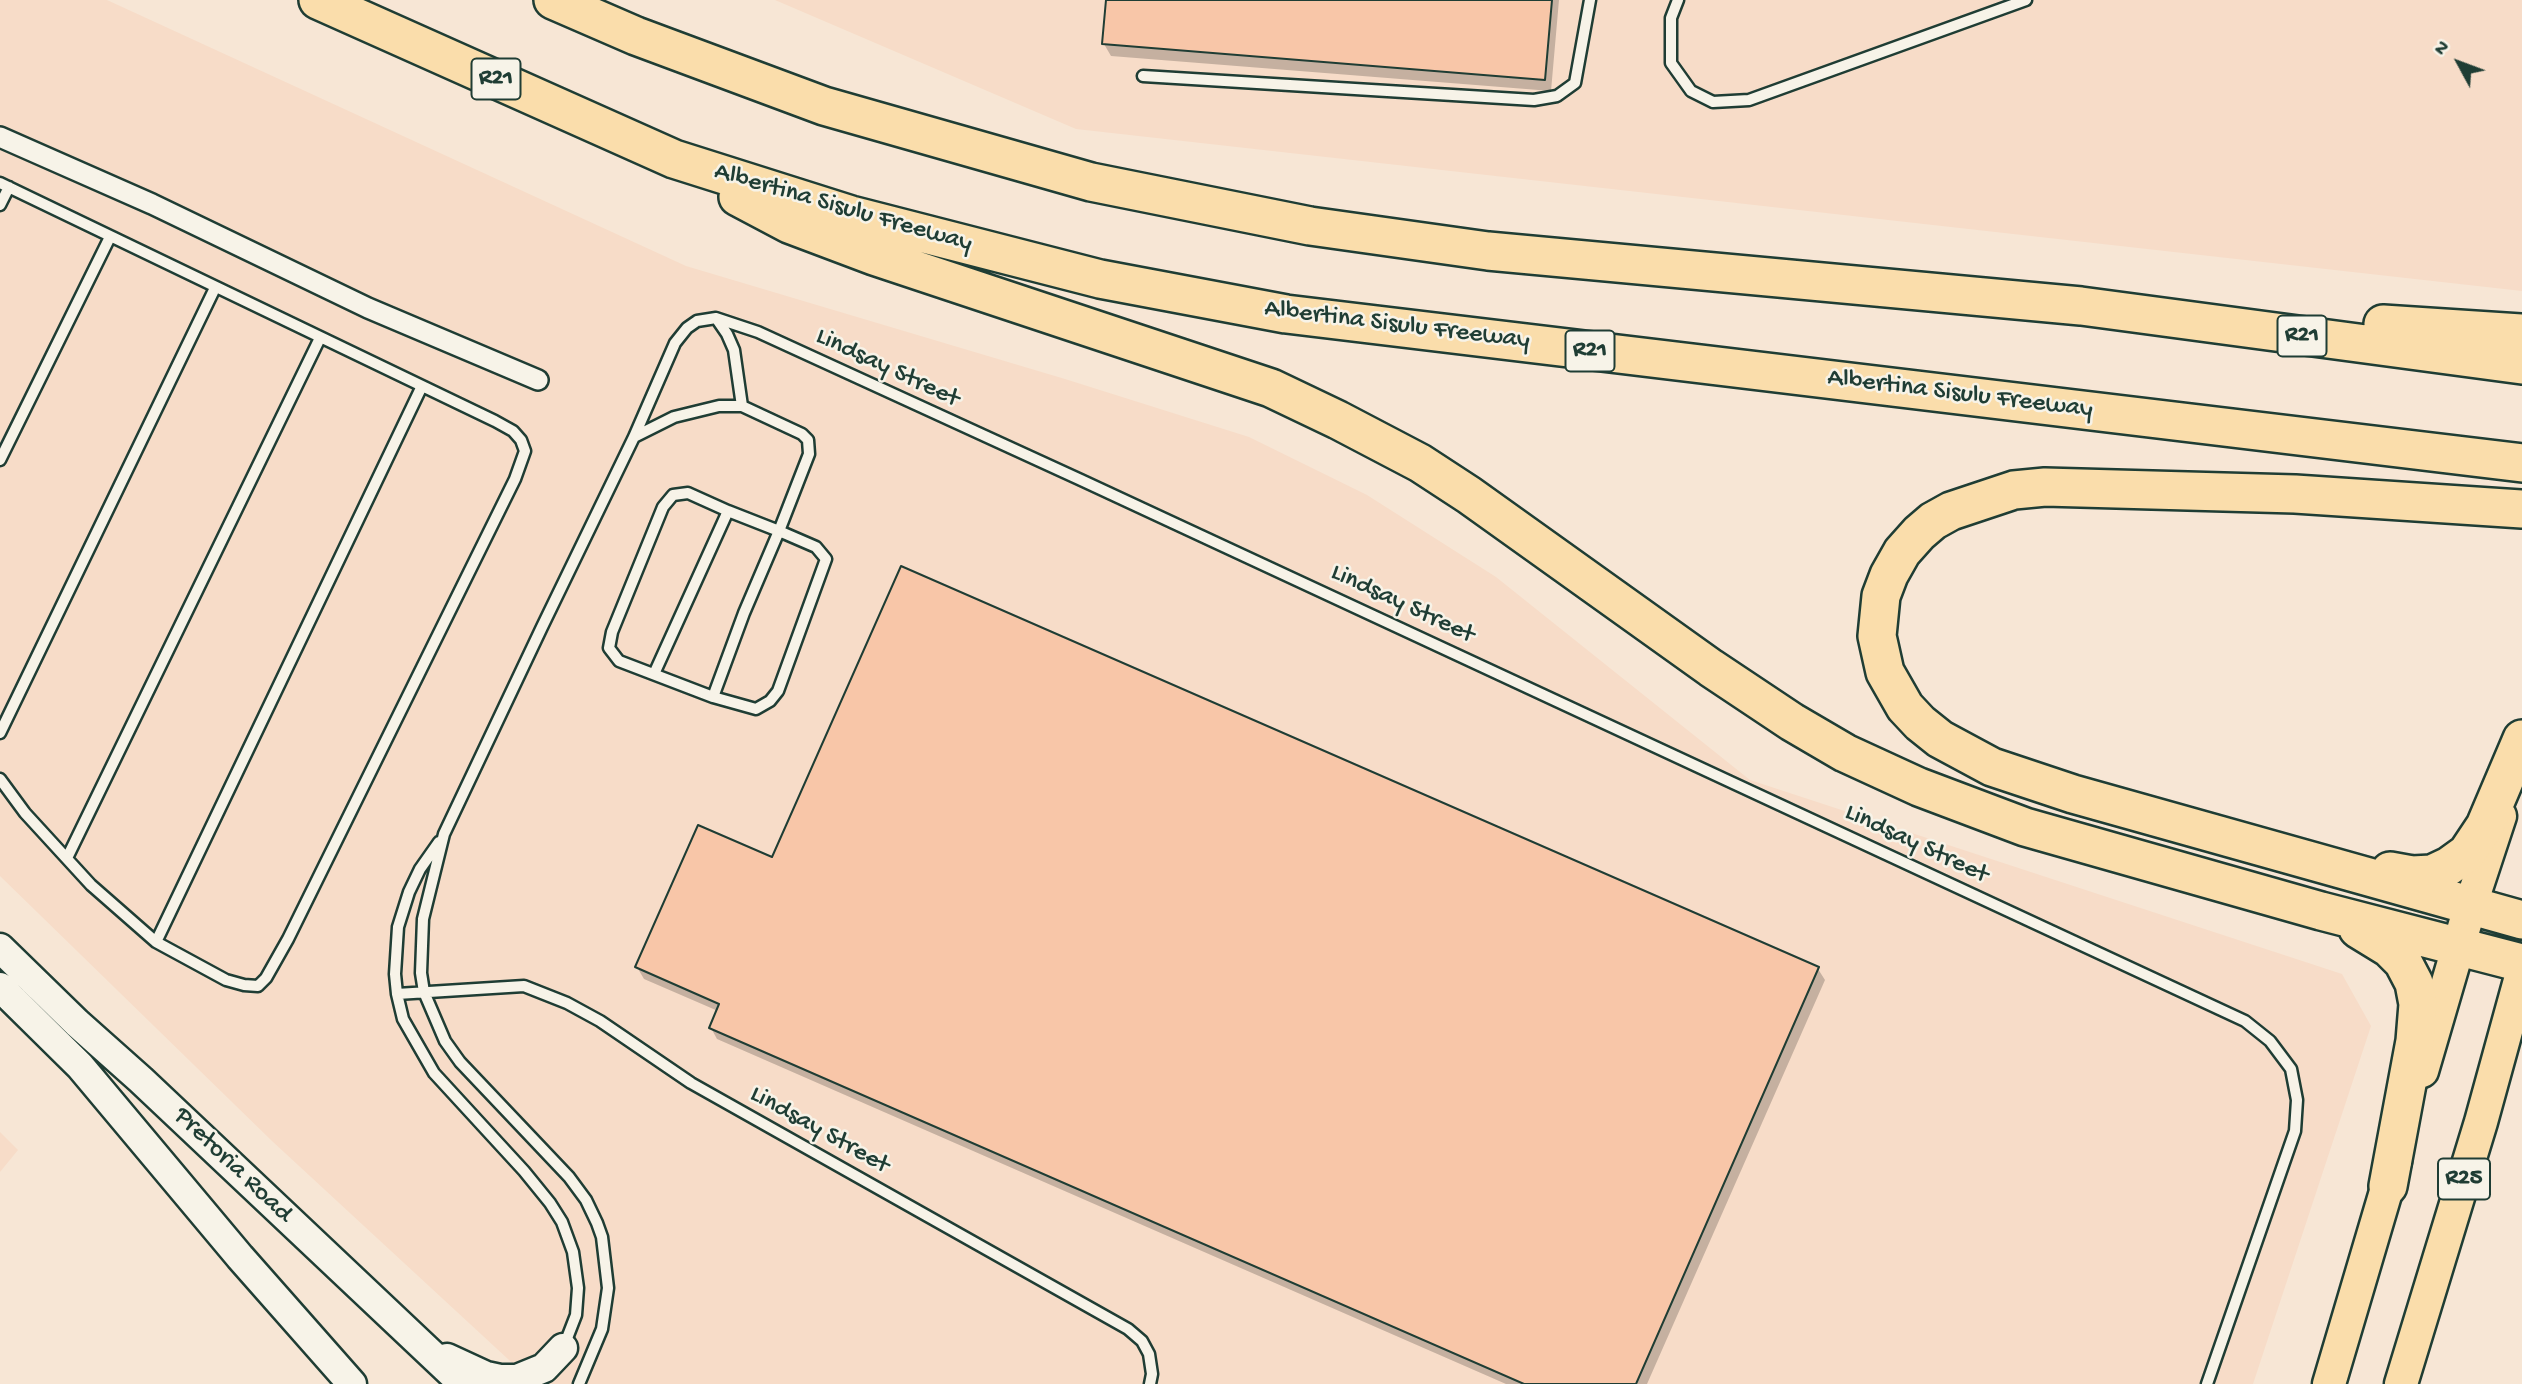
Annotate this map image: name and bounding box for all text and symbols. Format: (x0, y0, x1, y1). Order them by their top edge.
north arrow (2424, 28, 2494, 98)
text: N (2430, 37, 2456, 61)
road number: R21 (472, 58, 520, 100)
street label: Albertina Sisulu Freeway (710, 157, 976, 261)
street label: Albertina Sisulu Freeway (1263, 294, 1531, 358)
road number: R21 (2278, 316, 2326, 356)
street label: Lindsay Street (810, 322, 964, 416)
road number: R21 (1566, 330, 1614, 372)
street label: Albertina Sisulu Freeway (1826, 363, 2094, 427)
street label: Lindsay Street (1325, 558, 1479, 652)
street label: Lindsay Street (1839, 798, 1993, 892)
street label: Lindsay Street (744, 1080, 894, 1182)
street label: Pretoria Road (166, 1102, 298, 1230)
road number: R25 (2438, 1158, 2490, 1199)

